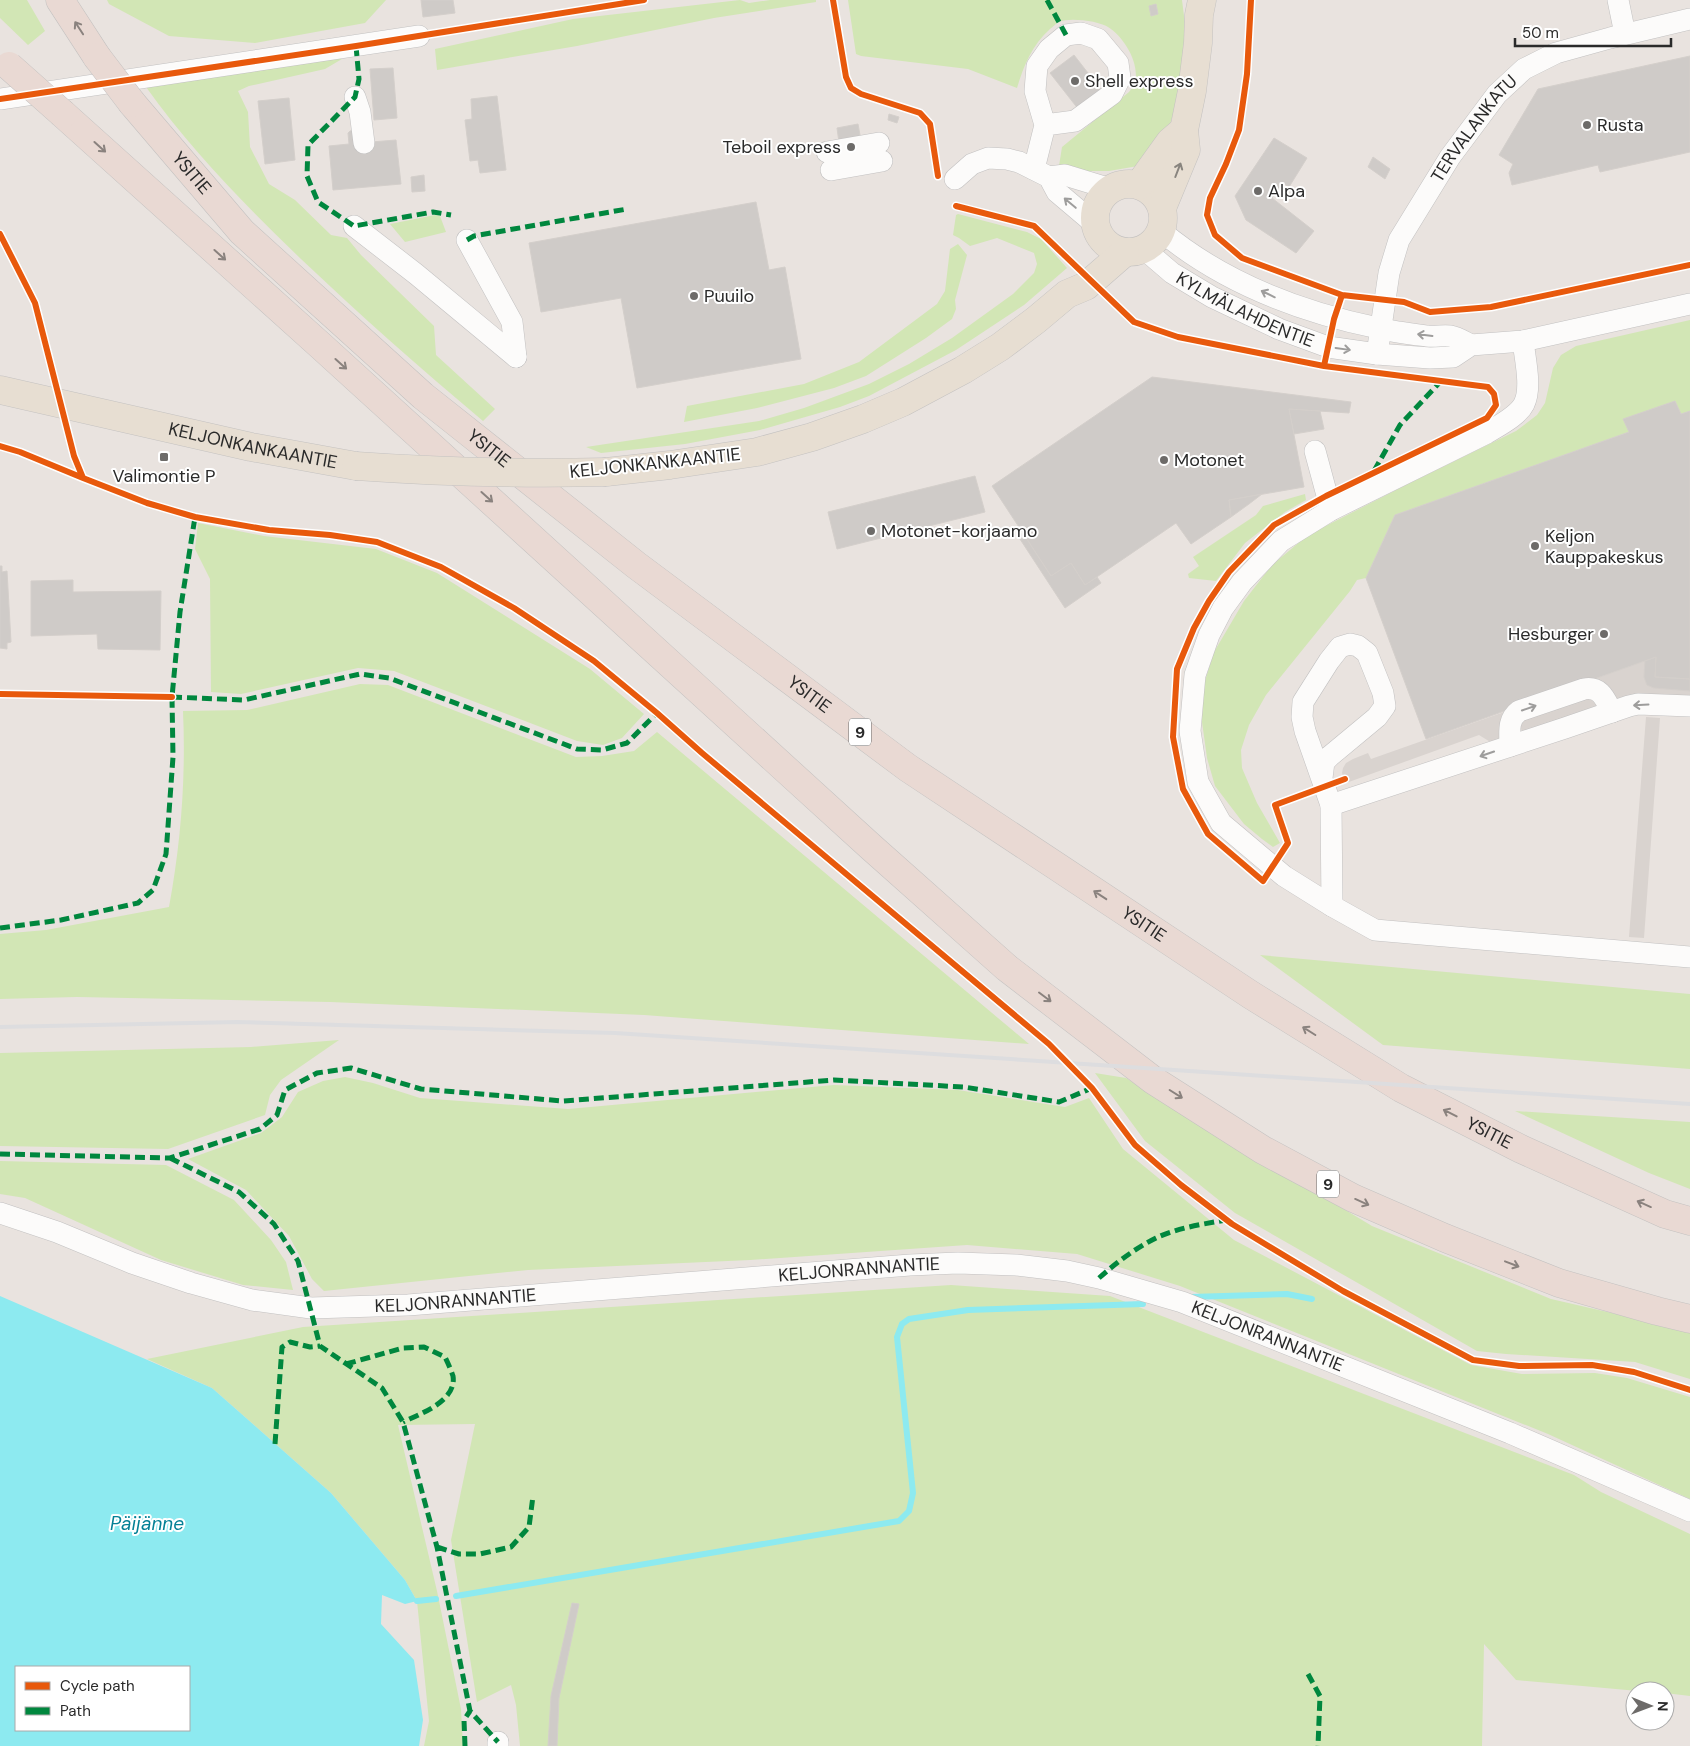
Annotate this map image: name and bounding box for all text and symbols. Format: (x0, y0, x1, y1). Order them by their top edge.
scale bar (1515, 15, 1671, 47)
one-way arrow (73, 22, 83, 36)
text: 50 m (1522, 23, 1559, 43)
place label: Shell express (1085, 69, 1193, 93)
street label: TERVALANKATU (1425, 69, 1522, 187)
marker: Shell express (1069, 75, 1081, 87)
place label: Rusta (1597, 113, 1644, 137)
marker: Rusta (1581, 119, 1593, 131)
place label: Teboil express (723, 135, 841, 159)
one-way arrow (93, 141, 106, 153)
marker: Teboil express (845, 141, 857, 153)
street label: YSITIE (167, 147, 217, 199)
one-way arrow (1174, 162, 1183, 178)
place label: Alpa (1268, 179, 1305, 203)
marker: Alpa (1252, 185, 1264, 197)
one-way arrow (1064, 197, 1077, 208)
one-way arrow (214, 250, 227, 261)
street label: KYLMÄLAHDENTIE (1172, 266, 1318, 353)
place label: Puuilo (704, 284, 754, 308)
one-way arrow (1261, 289, 1276, 298)
marker: Puuilo (688, 290, 700, 302)
one-way arrow (1417, 330, 1433, 340)
one-way arrow (1335, 345, 1351, 355)
one-way arrow (335, 358, 348, 370)
street label: KELJONKANKAANTIE (166, 417, 339, 474)
street label: YSITIE (462, 424, 516, 473)
street label: KELJONKANKAANTIE (568, 442, 742, 484)
place label: Motonet (1174, 448, 1244, 472)
marker: Valimontie P (158, 451, 170, 463)
marker: Motonet (1158, 454, 1170, 466)
place label: Valimontie P (112, 464, 216, 488)
one-way arrow (481, 491, 494, 503)
place label: Motonet-korjaamo (881, 519, 1037, 543)
place label: Keljon Kauppakeskus (1545, 524, 1664, 569)
marker: Motonet-korjaamo (865, 525, 877, 537)
marker: Keljon Kauppakeskus (1529, 540, 1541, 552)
place label: Hesburger (1508, 622, 1594, 646)
marker: Hesburger (1598, 628, 1610, 640)
street label: YSITIE (783, 670, 836, 719)
one-way arrow (1634, 700, 1650, 709)
one-way arrow (1521, 703, 1536, 712)
road number: 9 (849, 719, 871, 746)
one-way arrow (1480, 750, 1495, 759)
one-way arrow (1093, 890, 1107, 900)
street label: YSITIE (1117, 901, 1171, 948)
one-way arrow (1038, 992, 1051, 1003)
one-way arrow (1303, 1026, 1317, 1036)
one-way arrow (1168, 1090, 1182, 1100)
one-way arrow (1443, 1108, 1458, 1117)
street label: YSITIE (1462, 1111, 1517, 1155)
road number: 9 (1317, 1170, 1339, 1198)
one-way arrow (1354, 1197, 1369, 1207)
one-way arrow (1637, 1199, 1652, 1209)
street label: KELJONRANNANTIE (777, 1252, 940, 1287)
one-way arrow (1503, 1260, 1519, 1269)
street label: KELJONRANNANTIE (374, 1283, 537, 1318)
street label: KELJONRANNANTIE (1188, 1295, 1347, 1377)
water label: Päijänne (110, 1511, 184, 1536)
legend (15, 1666, 190, 1731)
text: Cycle path (60, 1676, 135, 1696)
north arrow (1625, 1681, 1675, 1731)
text: Path (60, 1701, 91, 1721)
text: N (1654, 1701, 1672, 1711)

